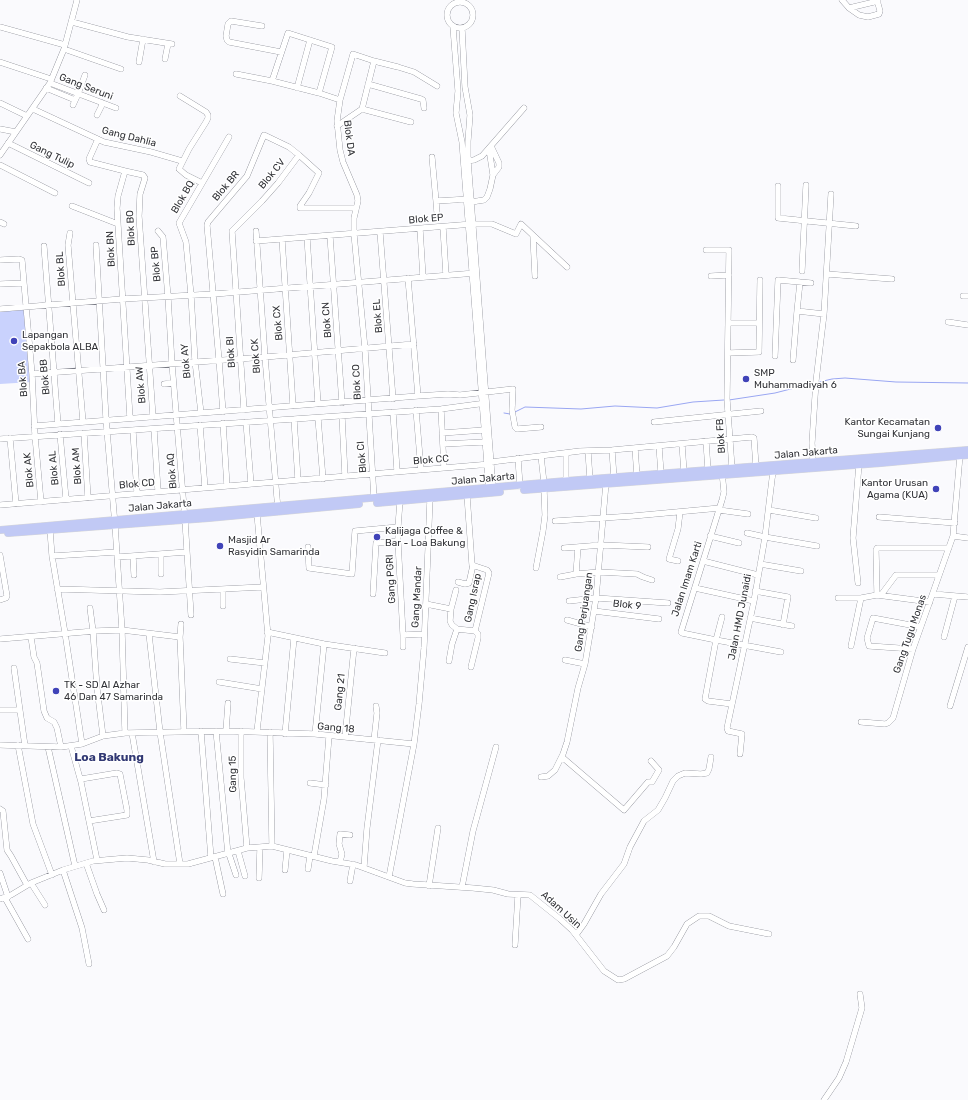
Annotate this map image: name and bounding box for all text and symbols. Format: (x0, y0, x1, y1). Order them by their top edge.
street label: Gang Seruni (57, 71, 115, 103)
street label: Blok DA (341, 119, 357, 157)
street label: Gang Dahlia (101, 124, 157, 150)
street label: Gang Tulip (28, 139, 76, 171)
street label: Blok CV (256, 156, 288, 192)
street label: Blok BR (210, 168, 242, 204)
street label: Blok BQ (169, 178, 197, 216)
street label: Blok BO (124, 210, 138, 246)
street label: Blok EP (408, 212, 444, 226)
street label: Blok BN (104, 231, 118, 267)
street label: Blok BP (148, 246, 164, 282)
street label: Blok BL (54, 251, 68, 287)
street label: Blok EL (371, 298, 385, 334)
street label: Blok CN (320, 302, 334, 338)
street label: Blok CX (270, 305, 286, 341)
place label: Lapangan Sepakbola ALBA (22, 329, 98, 352)
marker: Lapangan Sepakbola ALBA (9, 336, 19, 346)
street label: Blok BI (224, 336, 238, 368)
street label: Blok CK (249, 338, 263, 374)
street label: Blok AY (179, 343, 193, 379)
street label: Blok BB (37, 359, 53, 395)
street label: Blok BA (16, 361, 30, 397)
street label: Blok CO (350, 364, 364, 400)
street label: Blok AW (133, 366, 149, 404)
place label: SMP Muhammadiyah 6 (754, 367, 837, 390)
marker: SMP Muhammadiyah 6 (741, 374, 751, 384)
place label: Kantor Kecamatan Sungai Kunjang (844, 416, 930, 440)
street label: Blok FB (714, 418, 728, 454)
marker: Kantor Kecamatan Sungai Kunjang (933, 423, 943, 433)
street label: Blok CI (355, 441, 369, 473)
street label: Jalan Jakarta (774, 444, 838, 462)
street label: Blok AM (70, 447, 84, 485)
street label: Blok AL (47, 450, 61, 486)
street label: Blok AK (21, 452, 37, 488)
street label: Blok AQ (164, 453, 180, 489)
street label: Blok CC (413, 453, 449, 467)
street label: Jalan Jakarta (451, 470, 515, 488)
street label: Blok CD (119, 476, 155, 492)
place label: Kantor Urusan Agama (KUA) (861, 477, 928, 500)
marker: Kantor Urusan Agama (KUA) (931, 484, 941, 494)
street label: Jalan Jakarta (128, 497, 192, 515)
place label: Kalijaga Coffee & Bar - Loa Bakung (385, 525, 465, 548)
marker: Kalijaga Coffee & Bar - Loa Bakung (372, 532, 382, 542)
place label: Masjid Ar Rasyidin Samarinda (228, 534, 320, 558)
street label: Jalan Imam Karti (669, 540, 705, 618)
marker: Masjid Ar Rasyidin Samarinda (215, 541, 225, 551)
street label: Gang PGRI (384, 554, 398, 604)
street label: Gang Mandar (409, 566, 425, 628)
street label: Gang Perjuangan (572, 571, 596, 653)
street label: Gang Israp (462, 572, 484, 624)
street label: Jalan HMD Junaidi (726, 573, 754, 661)
street label: Gang Tugu Monas (891, 593, 929, 675)
street label: Blok 9 (612, 598, 642, 612)
street label: Gang 21 (332, 673, 348, 711)
place label: TK - SD Al Azhar 46 Dan 47 Samarinda (64, 679, 163, 702)
marker: TK - SD Al Azhar 46 Dan 47 Samarinda (51, 686, 61, 696)
street label: Gang 18 (317, 720, 355, 736)
district label: Loa Bakung (74, 751, 144, 765)
street label: Gang 15 (227, 755, 239, 793)
street label: Adam Usin (538, 889, 584, 931)

